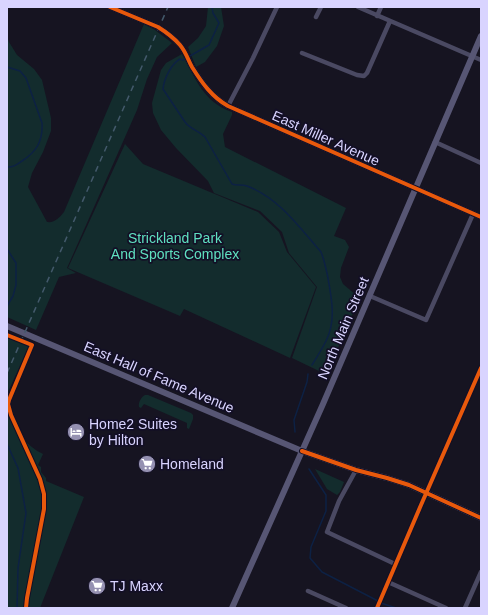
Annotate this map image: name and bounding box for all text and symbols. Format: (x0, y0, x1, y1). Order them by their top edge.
street label: East Miller Avenue (270, 107, 382, 169)
park label: Strickland Park And Sports Complex (111, 230, 239, 262)
street label: North Main Street (314, 274, 372, 382)
street label: East Hall of Fame Avenue (81, 338, 237, 416)
place label: Home2 Suites by Hilton (89, 416, 177, 448)
hotel icon: Home2 Suites by Hilton (66, 422, 86, 442)
supermarket icon: Homeland (137, 454, 157, 474)
place label: Homeland (160, 456, 224, 472)
supermarket icon: TJ Maxx (87, 576, 107, 596)
place label: TJ Maxx (110, 578, 163, 594)

